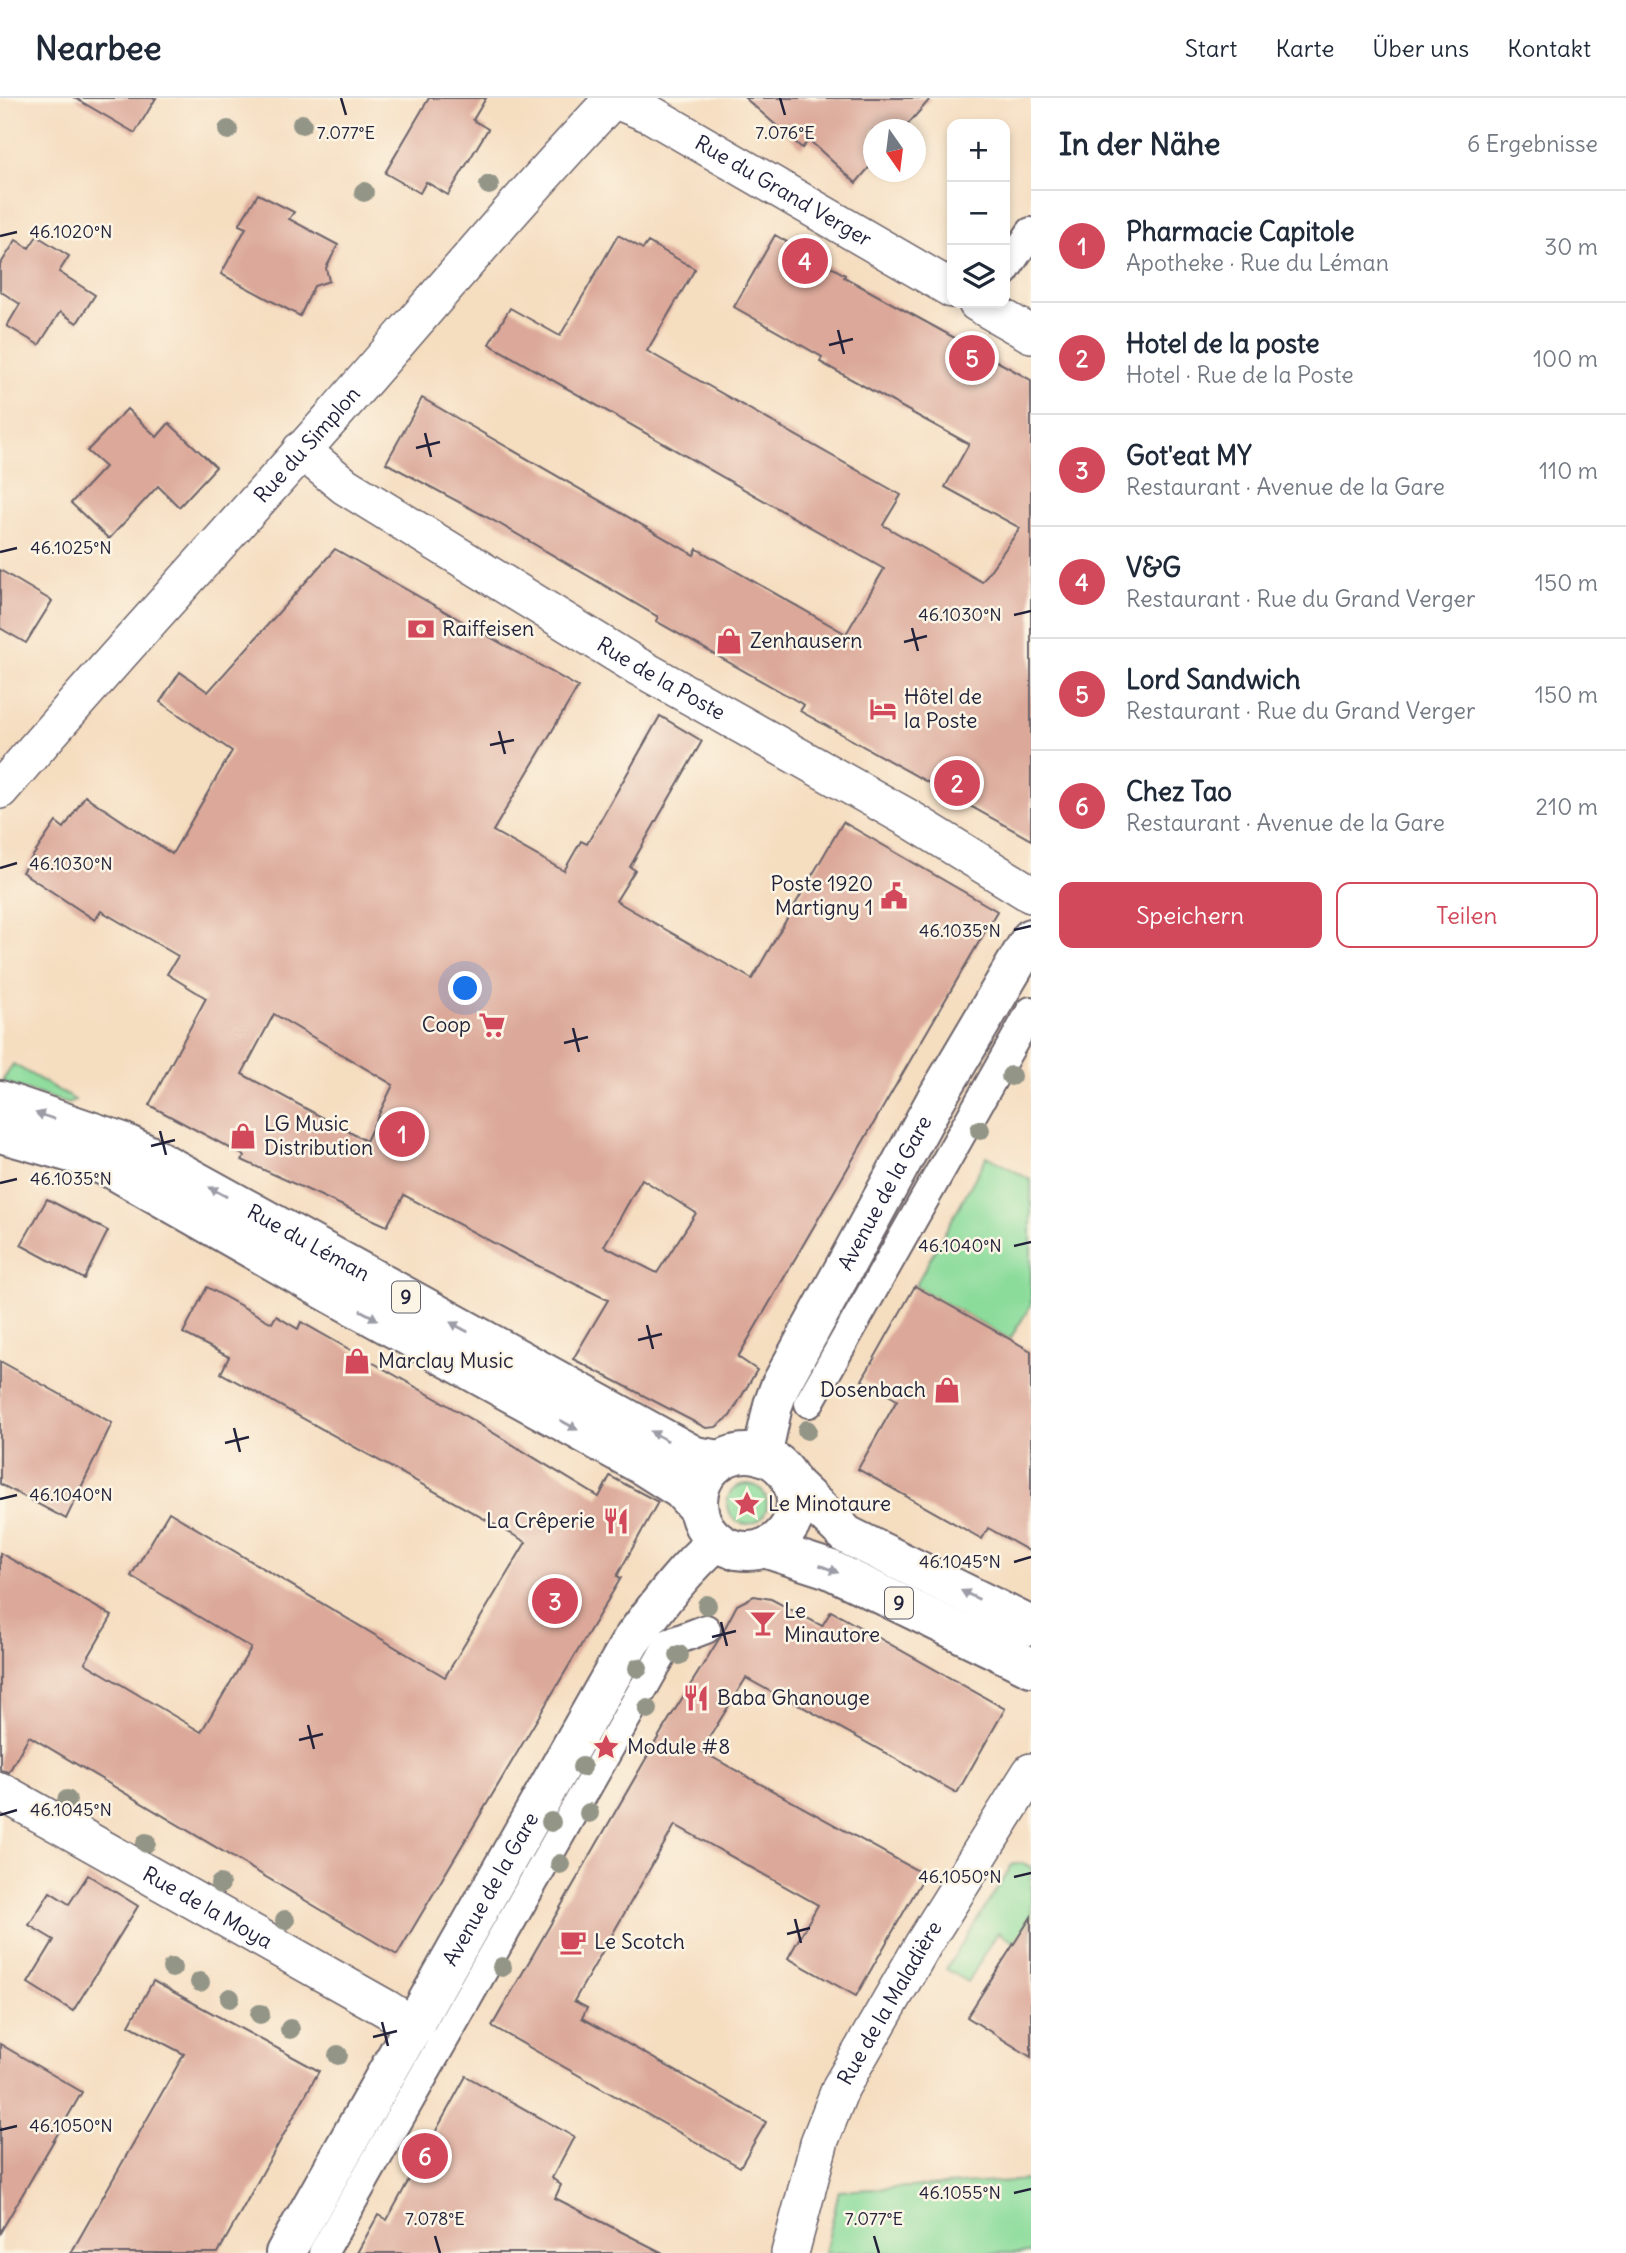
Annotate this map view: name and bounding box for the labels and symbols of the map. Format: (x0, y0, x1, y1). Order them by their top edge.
north arrow (863, 119, 926, 182)
text: 7.077°E (317, 121, 375, 144)
text: 7.076°E (755, 121, 815, 144)
street label: Rue du Grand Verger (690, 129, 877, 253)
text: 46.1020°N (30, 220, 112, 243)
pin: 4 (782, 235, 828, 287)
pin: 5 (949, 332, 995, 384)
street label: Rue du Simplon (248, 381, 366, 508)
text: 46.1025°N (30, 536, 112, 559)
text: 46.1030°N (918, 603, 1002, 626)
bank icon: Raiffeisen (406, 614, 436, 644)
place label: Raiffeisen (442, 615, 534, 642)
shop icon: Zenhausern (714, 626, 744, 656)
place label: Zenhausern (750, 627, 863, 654)
street label: Rue de la Poste (592, 631, 730, 726)
place label: Hôtel de la Poste (904, 683, 982, 734)
hotel icon: Hôtel de la Poste (868, 694, 898, 724)
pin: 2 (934, 757, 980, 809)
text: 46.1030°N (29, 852, 113, 875)
place label: Poste 1920 Martigny 1 (771, 870, 873, 921)
public building icon: Poste 1920 Martigny 1 (879, 881, 909, 911)
text: 46.1035°N (919, 919, 1001, 942)
your location (448, 971, 482, 1005)
supermarket icon: Coop (477, 1010, 507, 1040)
place label: Coop (422, 1011, 471, 1038)
pin: 1 (379, 1108, 425, 1160)
one-way arrow (35, 1110, 56, 1121)
place label: LG Music Distribution (264, 1110, 373, 1161)
street label: Avenue de la Gare (831, 1111, 937, 1275)
shop icon: LG Music Distribution (228, 1121, 258, 1151)
text: 46.1035°N (30, 1167, 112, 1190)
one-way arrow (208, 1186, 228, 1198)
street label: Rue du Léman (242, 1198, 375, 1287)
text: 46.1040°N (918, 1234, 1002, 1257)
road number: 9 (392, 1282, 420, 1312)
one-way arrow (360, 1309, 379, 1321)
one-way arrow (450, 1321, 469, 1333)
shop icon: Marclay Music (342, 1346, 372, 1376)
place label: Marclay Music (378, 1347, 514, 1374)
shop icon: Dosenbach (932, 1375, 962, 1405)
place label: Dosenbach (820, 1376, 926, 1403)
one-way arrow (559, 1419, 578, 1431)
one-way arrow (649, 1431, 669, 1442)
text: 46.1040°N (29, 1483, 113, 1506)
place icon: Le Minotaure (732, 1489, 762, 1519)
place label: Le Minotaure (768, 1490, 891, 1517)
restaurant icon: La Crêperie (601, 1506, 631, 1536)
place label: La Crêperie (486, 1507, 595, 1534)
text: 46.1045°N (919, 1550, 1001, 1573)
one-way arrow (818, 1564, 839, 1575)
pin: 3 (532, 1575, 578, 1627)
road number: 9 (885, 1588, 913, 1618)
one-way arrow (960, 1590, 980, 1601)
place label: Le Minautore (784, 1597, 880, 1648)
bar icon: Le Minautore (748, 1608, 778, 1638)
restaurant icon: Baba Ghanouge (681, 1683, 711, 1713)
place label: Baba Ghanouge (717, 1684, 870, 1711)
place icon: Module #8 (591, 1732, 621, 1762)
place label: Module #8 (627, 1733, 730, 1760)
text: 46.1045°N (30, 1798, 112, 1821)
street label: Avenue de la Gare (436, 1807, 544, 1970)
street label: Rue de la Moya (138, 1860, 277, 1955)
text: 46.1050°N (918, 1865, 1002, 1888)
street label: Rue de la Maladière (831, 1916, 947, 2090)
cafe icon: Le Scotch (558, 1927, 588, 1957)
place label: Le Scotch (594, 1928, 685, 1955)
text: 46.1050°N (29, 2114, 113, 2137)
pin: 6 (402, 2130, 448, 2182)
text: 46.1055°N (919, 2181, 1001, 2204)
text: 7.078°E (405, 2207, 465, 2230)
text: 7.077°E (845, 2207, 903, 2230)

